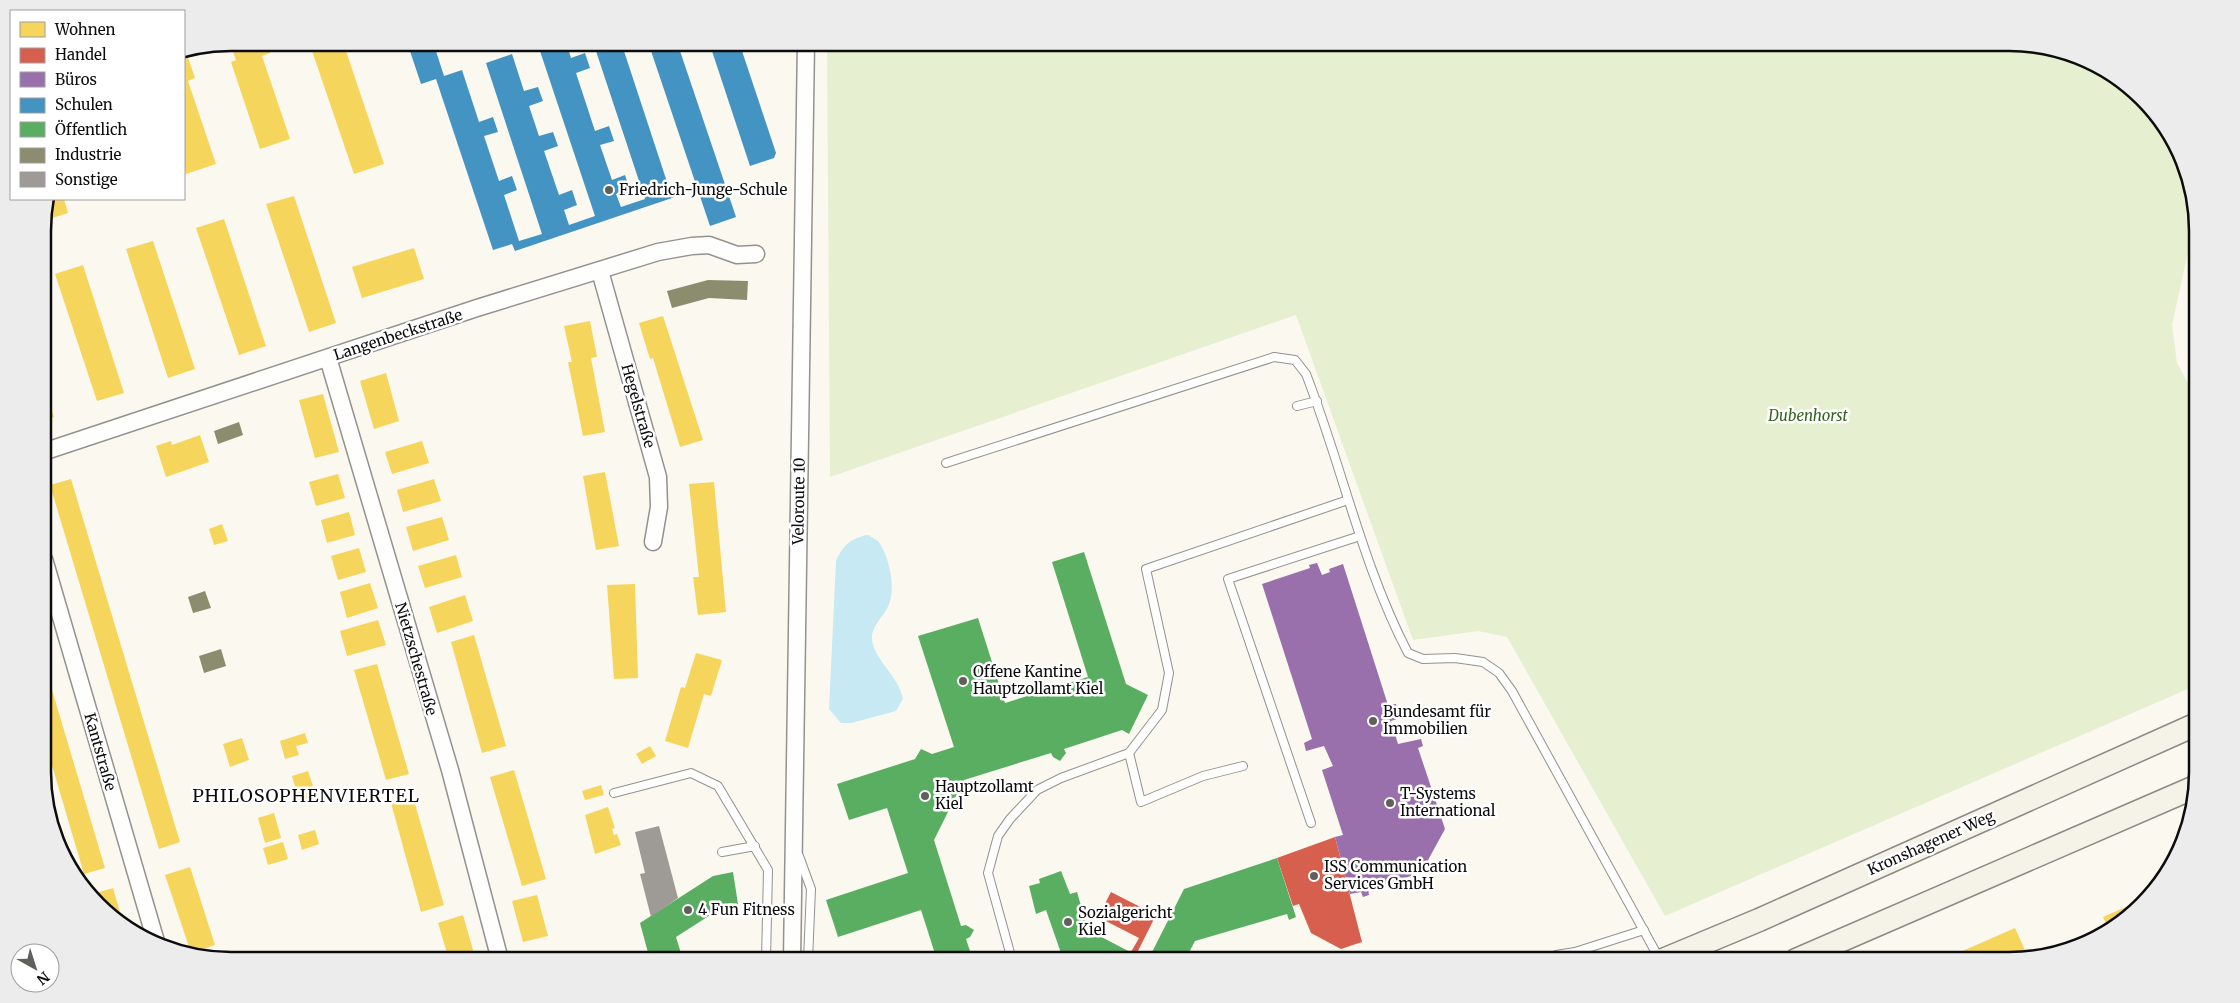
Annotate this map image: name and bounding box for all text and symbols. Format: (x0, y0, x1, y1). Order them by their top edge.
legend (10, 10, 185, 200)
text: Wohnen (54, 20, 115, 39)
text: Handel (55, 45, 107, 64)
text: Büros (55, 70, 97, 89)
text: Schulen (55, 95, 113, 114)
text: Öffentlich (55, 119, 127, 139)
text: Industrie (55, 145, 122, 164)
text: Sonstige (55, 170, 118, 189)
place label: Friedrich-Junge-Schule (619, 180, 787, 199)
marker: Friedrich-Junge-Schule (603, 184, 615, 196)
street label: Langenbeckstraße (331, 305, 465, 364)
street label: Hegelstraße (617, 362, 660, 450)
park label: Dubenhorst (1767, 406, 1848, 425)
street label: Veloroute 10 (788, 457, 809, 546)
street label: Nietzschestraße (391, 600, 442, 718)
place label: Offene Kantine Hauptzollamt Kiel (973, 662, 1104, 698)
marker: Offene Kantine Hauptzollamt Kiel (957, 675, 969, 687)
place label: Bundesamt für Immobilien (1383, 702, 1491, 738)
street label: Kantstraße (80, 711, 121, 793)
marker: Bundesamt für Immobilien (1367, 715, 1379, 727)
place label: Hauptzollamt Kiel (935, 777, 1034, 813)
district label: PHILOSOPHENVIERTEL (192, 784, 420, 807)
place label: T-Systems International (1400, 784, 1496, 820)
marker: Hauptzollamt Kiel (919, 790, 931, 802)
marker: T-Systems International (1384, 797, 1396, 809)
street label: Kronshagener Weg (1864, 806, 1997, 879)
place label: ISS Communication Services GmbH (1324, 857, 1467, 893)
marker: ISS Communication Services GmbH (1308, 870, 1320, 882)
place label: 4 Fun Fitness (698, 900, 795, 919)
place label: Sozialgericht Kiel (1078, 903, 1173, 939)
marker: 4 Fun Fitness (682, 904, 694, 916)
marker: Sozialgericht Kiel (1062, 916, 1074, 928)
north arrow (10, 943, 60, 993)
text: N (33, 968, 53, 989)

